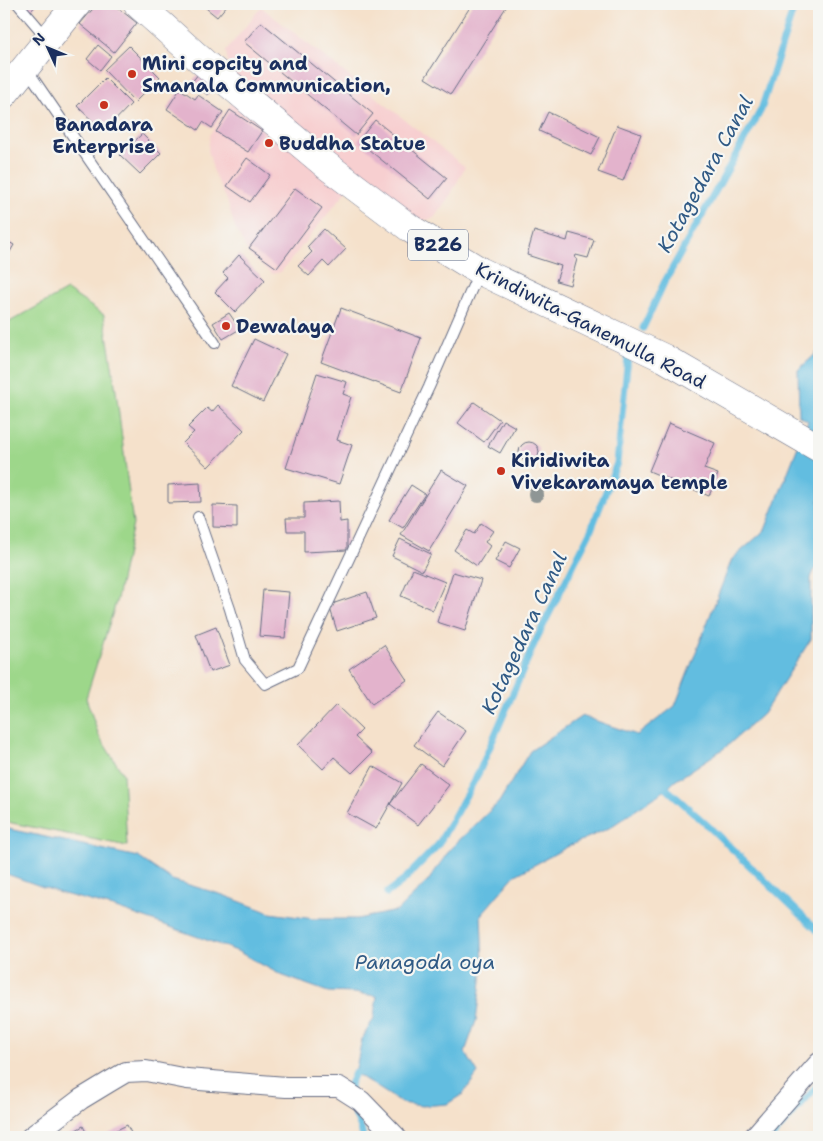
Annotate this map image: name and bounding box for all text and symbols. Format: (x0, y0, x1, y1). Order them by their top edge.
north arrow (22, 22, 72, 72)
text: N (28, 29, 49, 49)
place label: Mini copcity and Smanala Communication, (142, 51, 391, 98)
marker: Mini copcity and Smanala Communication, (126, 68, 138, 80)
water label: Kotagedara Canal (651, 91, 759, 257)
marker: Banadara Enterprise (98, 99, 110, 111)
place label: Banadara Enterprise (52, 112, 156, 159)
place label: Buddha Statue (279, 131, 426, 156)
marker: Buddha Statue (263, 137, 275, 149)
road number: B226 (408, 230, 468, 260)
street label: Krindiwita-Ganemulla Road (471, 256, 710, 395)
place label: Dewalaya (236, 314, 334, 339)
marker: Dewalaya (220, 320, 232, 332)
place label: Kiridiwita Vivekaramaya temple (511, 448, 728, 495)
marker: Kiridiwita Vivekaramaya temple (495, 465, 507, 477)
water label: Kotagedara Canal (475, 548, 573, 718)
water label: Panagoda oya (355, 949, 495, 975)

